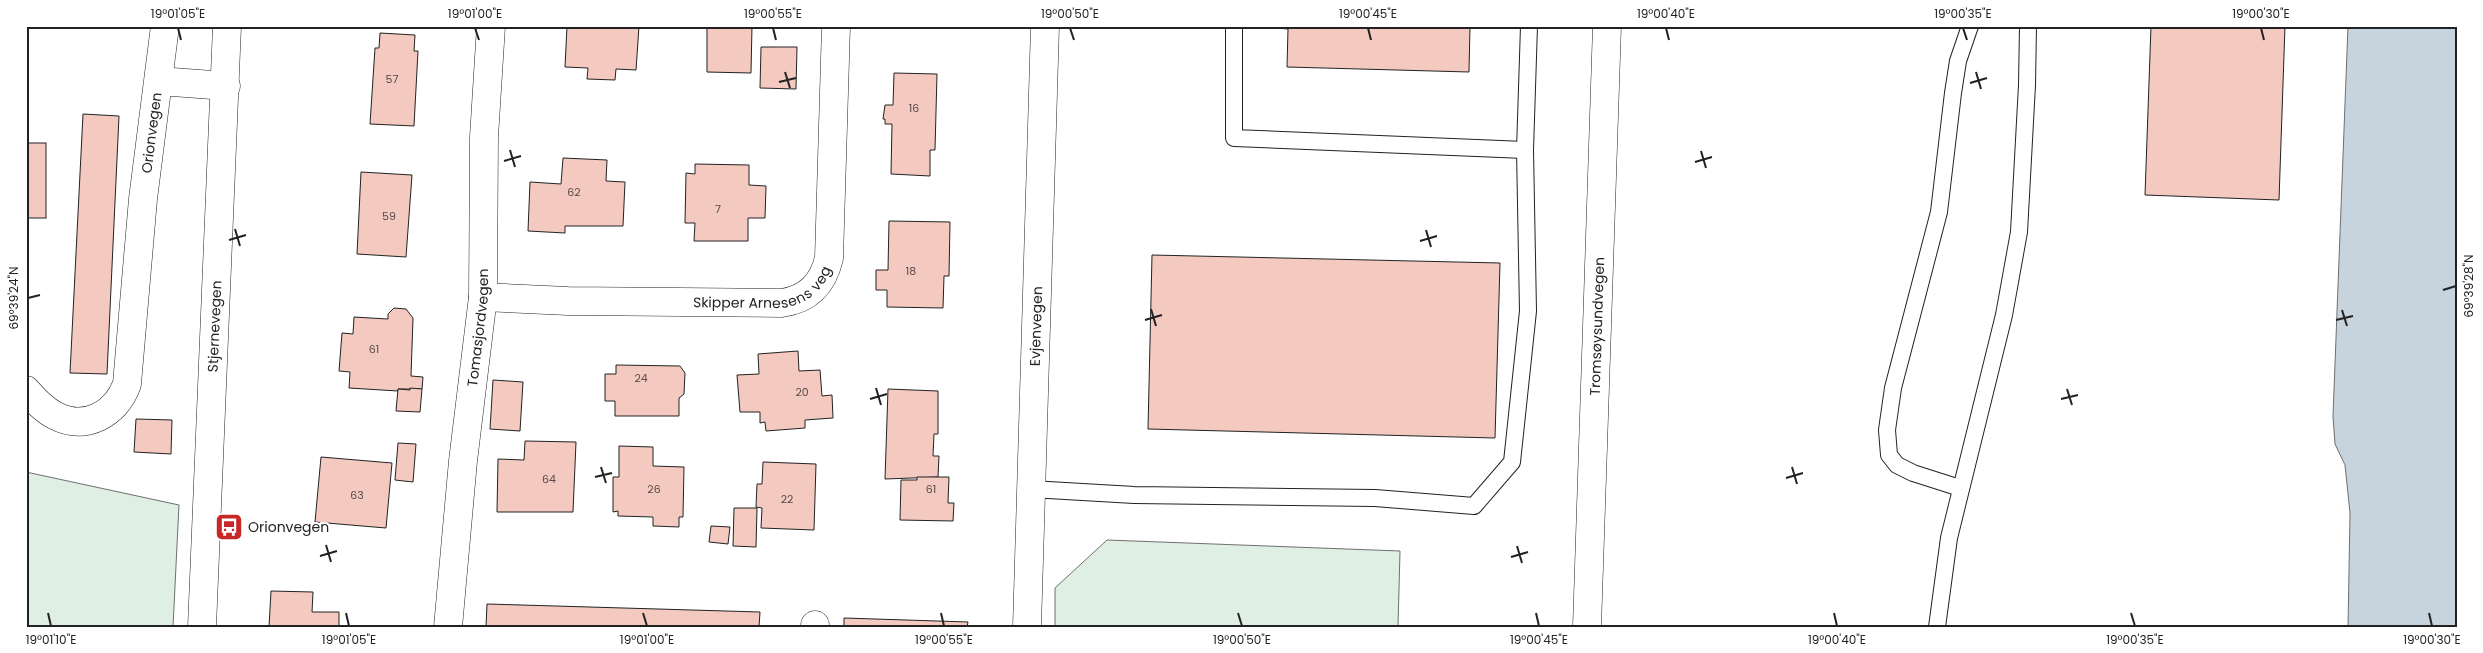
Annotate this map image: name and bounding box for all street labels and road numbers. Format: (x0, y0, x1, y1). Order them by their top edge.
street label: Orionvegen (136, 91, 166, 174)
street label: Tromsøysundvegen (1585, 256, 1609, 396)
street label: Skipper Arnesens veg (693, 263, 836, 313)
street label: Tomasjordvegen (462, 269, 493, 388)
street label: Stjernevegen (203, 280, 226, 373)
street label: Evjenvegen (1025, 286, 1047, 366)

